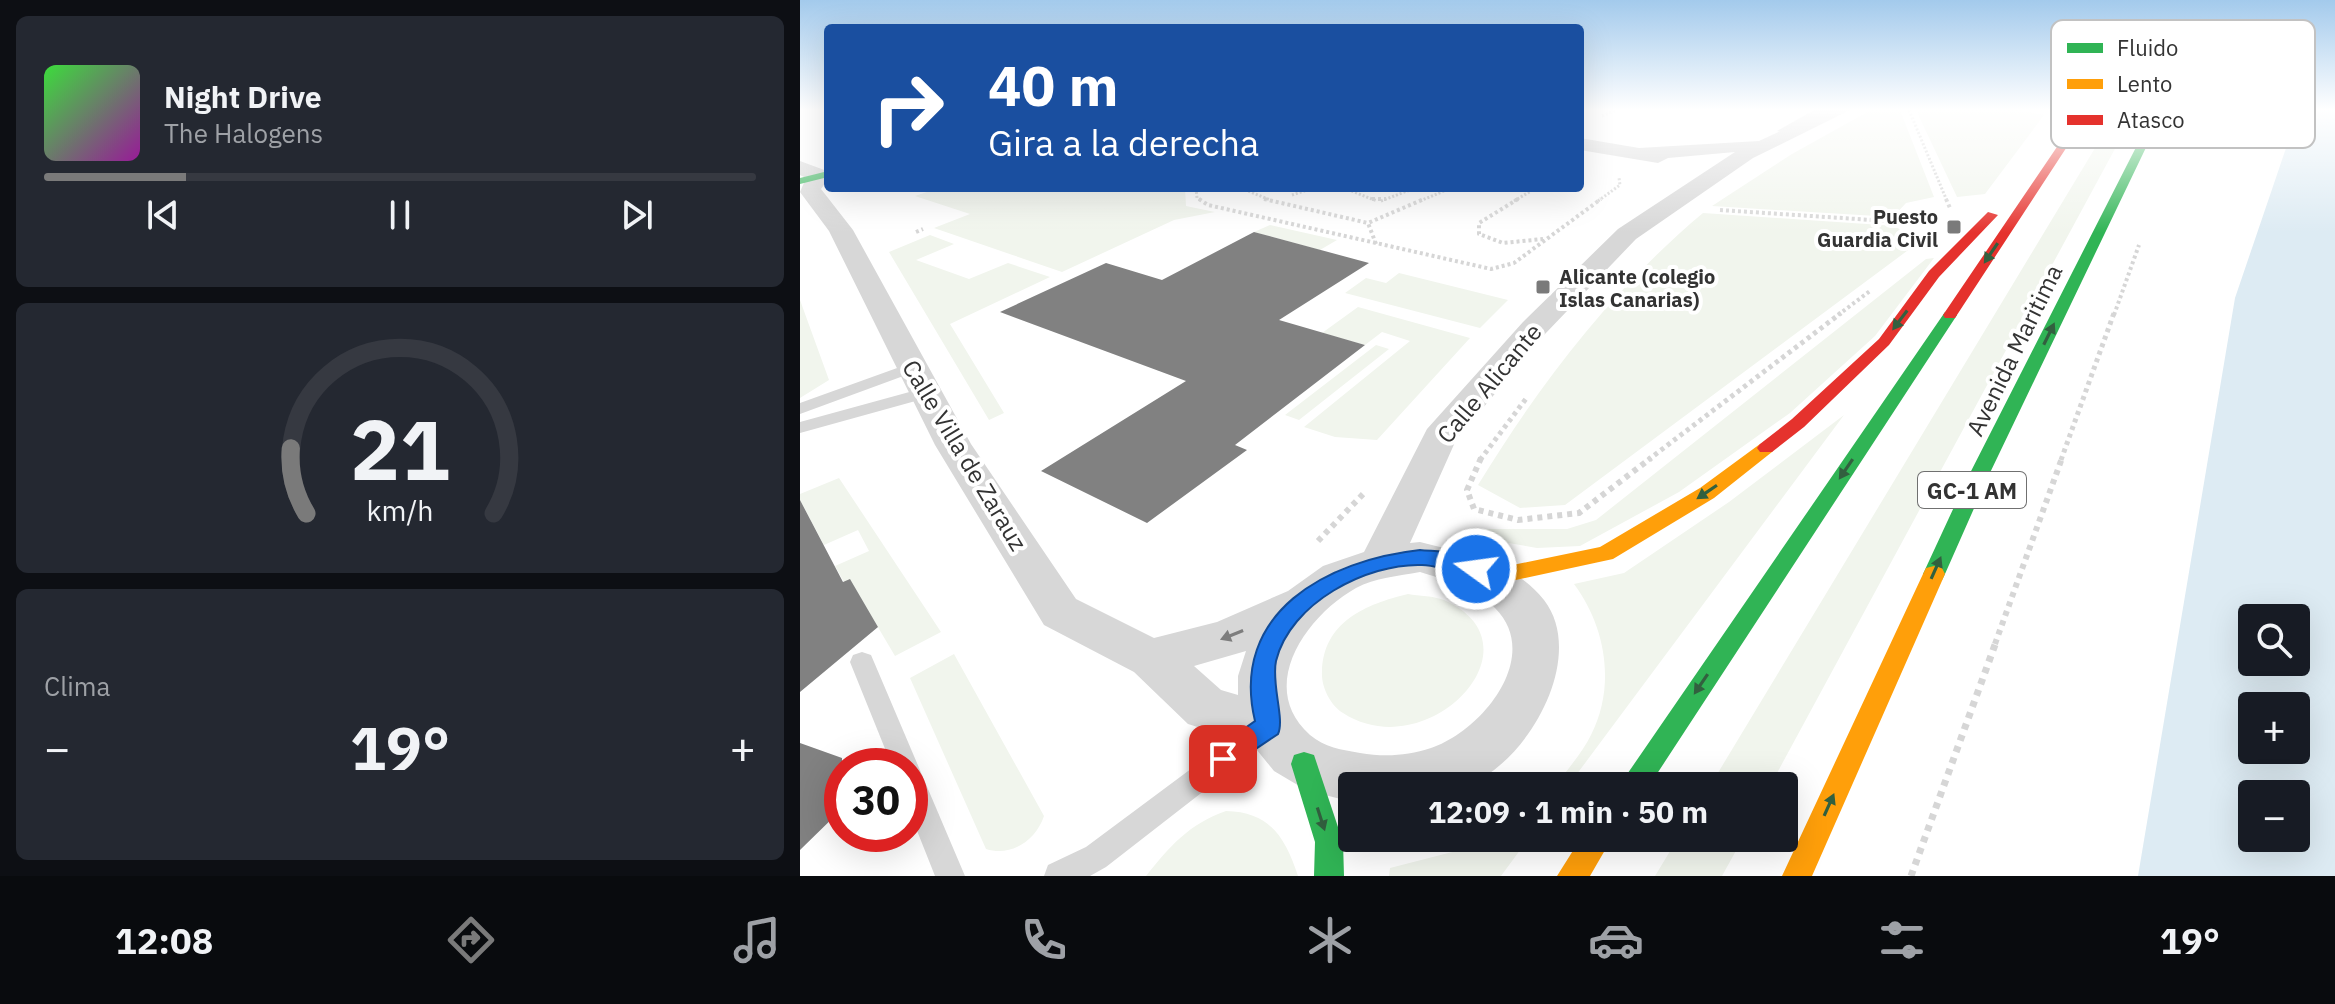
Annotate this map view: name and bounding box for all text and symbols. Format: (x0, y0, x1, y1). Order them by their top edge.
legend (2051, 20, 2315, 148)
text: Fluido (2117, 33, 2178, 62)
text: 40 m (988, 49, 1118, 121)
icon: right (856, 56, 960, 160)
text: Lento (2117, 69, 2172, 98)
text: Night Drive (164, 77, 322, 116)
text: Atasco (2117, 105, 2184, 134)
text: The Halogens (164, 116, 323, 150)
text: Gira a la derecha (988, 119, 1259, 166)
icon: previous (141, 193, 185, 237)
icon: pause (378, 193, 422, 237)
icon: next (615, 193, 659, 237)
place label: Puesto Guardia Civil (1817, 203, 1938, 253)
marker: Puesto Guardia Civil (1945, 218, 1963, 236)
one-way arrow (1983, 242, 1998, 263)
street label: Avenida Maritima (1959, 259, 2069, 441)
place label: Alicante (colegio Islas Canarias) (1559, 263, 1715, 313)
marker: Alicante (colegio Islas Canarias) (1534, 278, 1552, 296)
one-way arrow (1893, 310, 1909, 330)
street label: Calle Alicante (1429, 316, 1549, 450)
one-way arrow (2042, 322, 2056, 345)
street label: Calle Villa de Zarauz (895, 354, 1035, 556)
text: 21 (350, 395, 450, 503)
one-way arrow (1839, 458, 1854, 479)
road number: GC-1 AM (1918, 472, 2026, 508)
one-way arrow (1696, 484, 1717, 499)
text: km/h (366, 492, 434, 529)
position arrow (1434, 527, 1518, 611)
one-way arrow (1930, 557, 1943, 580)
map controls (2238, 604, 2310, 852)
button: search (2238, 604, 2310, 676)
one-way arrow (1220, 629, 1244, 642)
text: Clima (44, 669, 110, 703)
one-way arrow (1694, 674, 1709, 695)
button: + (2238, 692, 2310, 764)
text: 19° (350, 708, 450, 787)
text: − (44, 719, 70, 776)
text: + (730, 719, 756, 776)
pin (1189, 725, 1257, 793)
icon: arrive (1201, 737, 1245, 781)
speed limit sign: 30 (824, 748, 928, 852)
button: − (2238, 780, 2310, 852)
text: 12:09 · 1 min · 50 m (1428, 792, 1708, 831)
one-way arrow (1822, 793, 1836, 817)
one-way arrow (1316, 808, 1328, 832)
icon: directions (443, 912, 499, 968)
icon: music (729, 912, 785, 968)
icon: phone (1016, 912, 1072, 968)
icon: climate (1302, 912, 1358, 968)
icon: car (1588, 912, 1644, 968)
icon: filters (1874, 912, 1930, 968)
text: 12:08 (115, 917, 213, 964)
text: 19° (2160, 917, 2220, 964)

